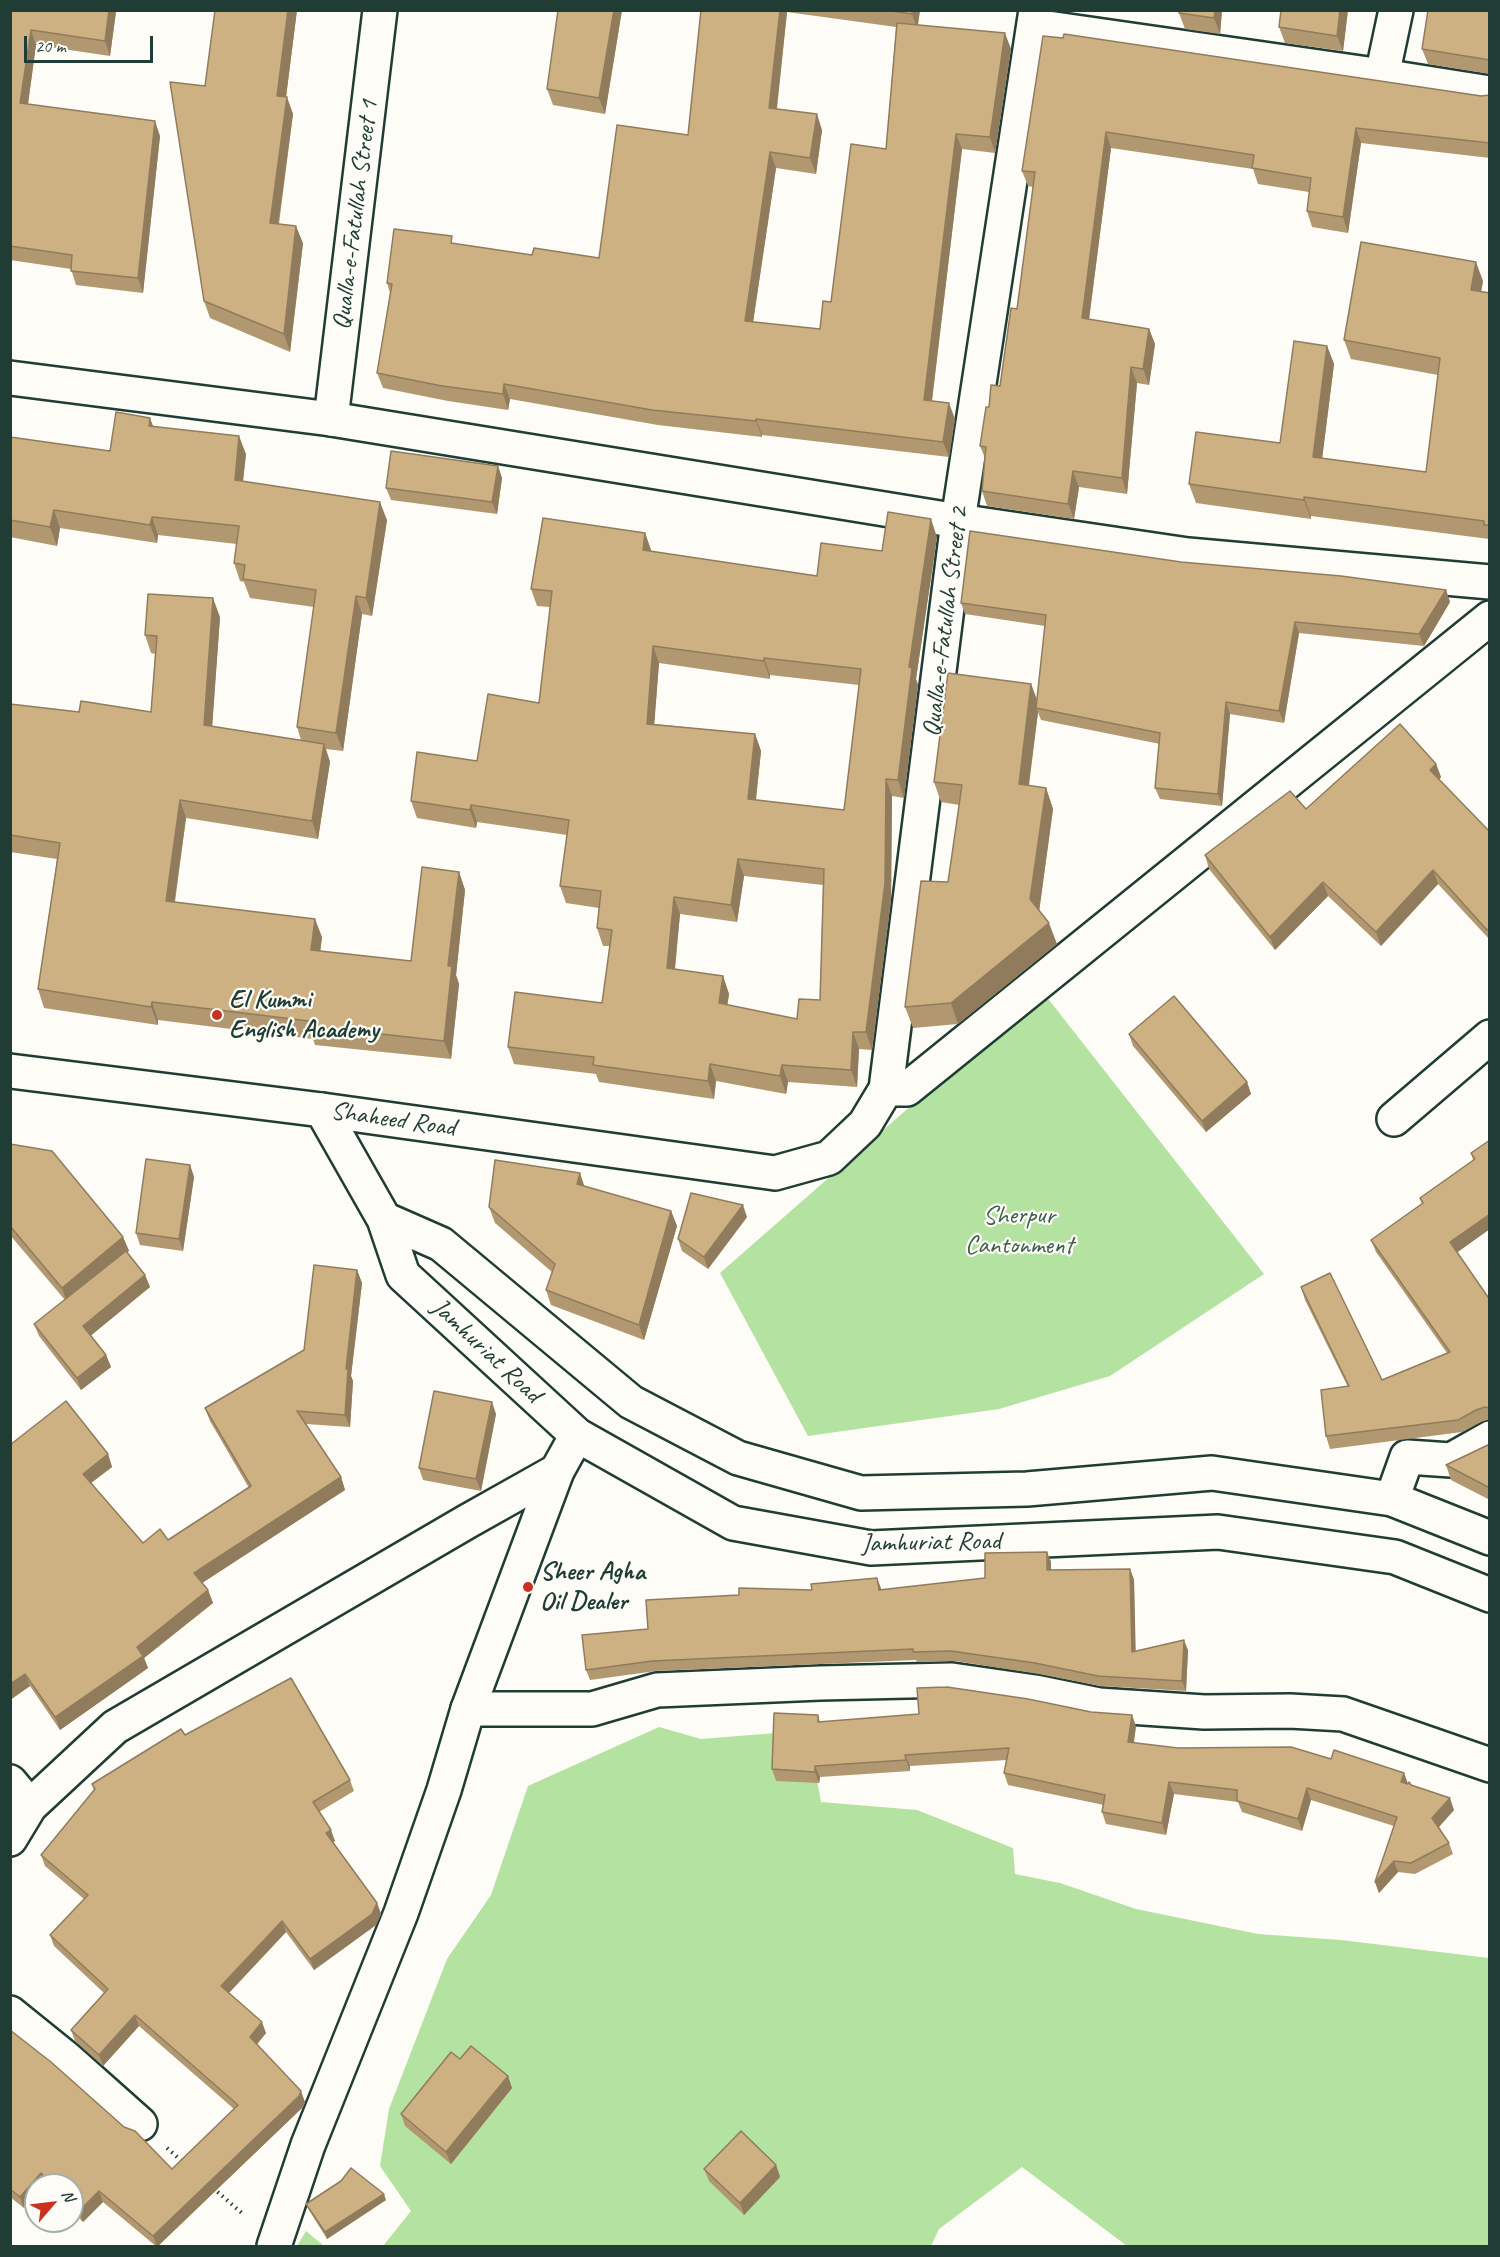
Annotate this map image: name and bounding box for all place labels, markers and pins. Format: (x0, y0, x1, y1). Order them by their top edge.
place label: El Kummi English Academy (229, 984, 379, 1046)
marker: El Kummi English Academy (210, 1008, 224, 1022)
place label: Sheer Agha Oil Dealer (540, 1556, 645, 1618)
marker: Sheer Agha Oil Dealer (521, 1580, 535, 1594)

